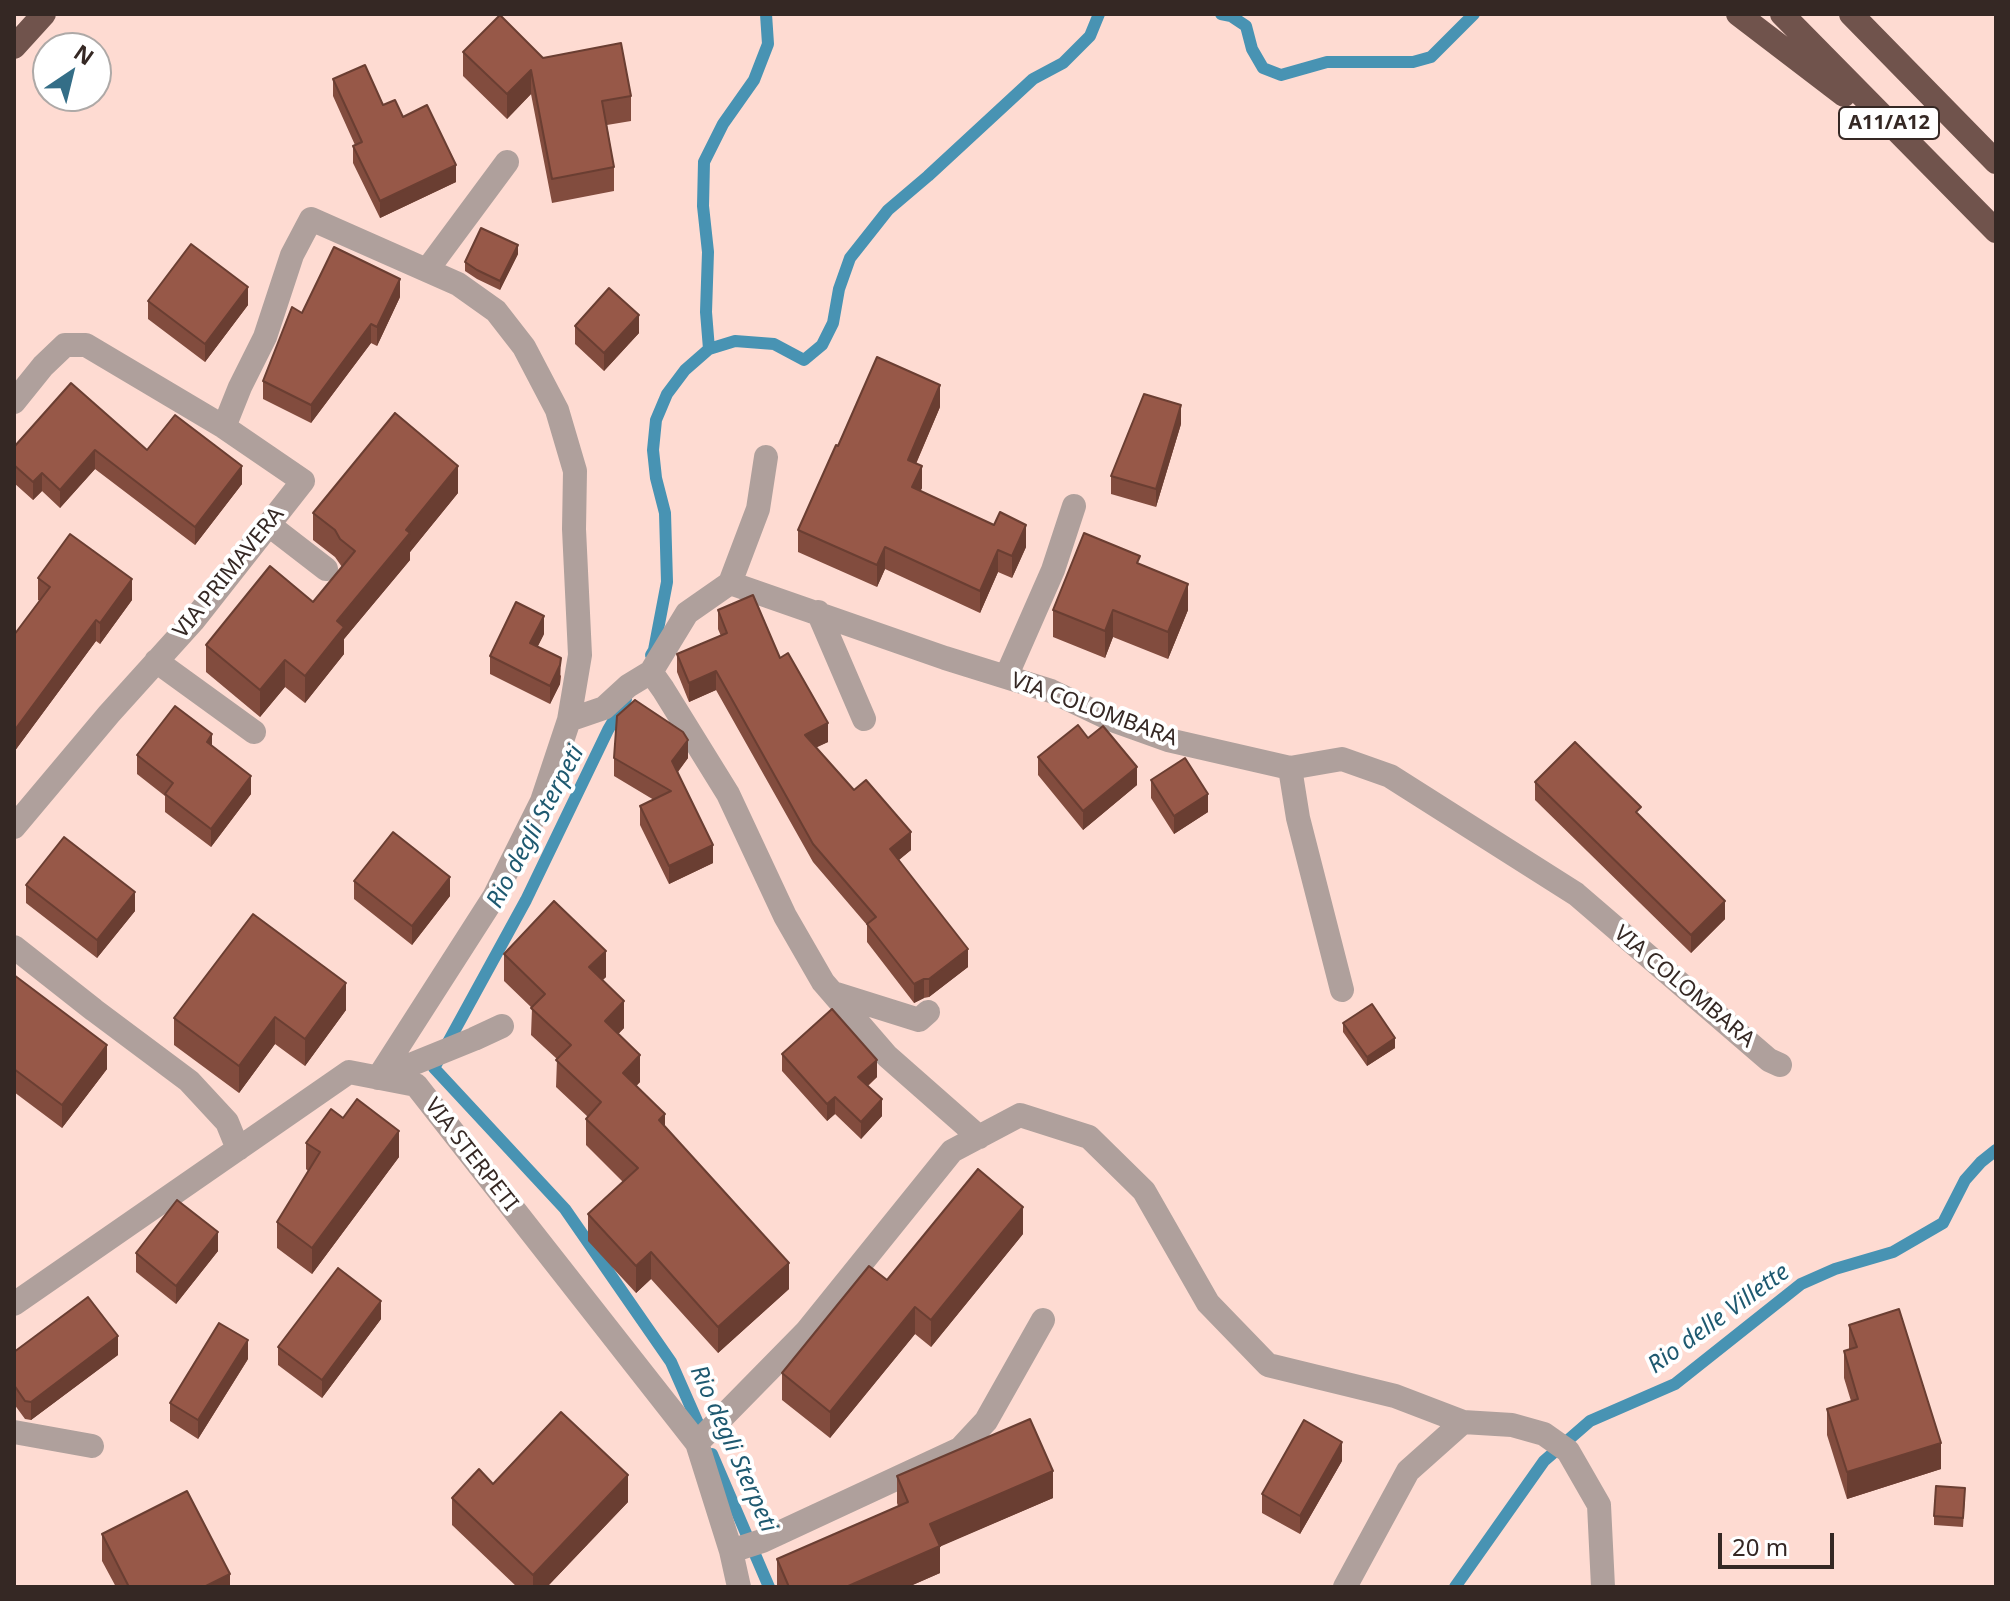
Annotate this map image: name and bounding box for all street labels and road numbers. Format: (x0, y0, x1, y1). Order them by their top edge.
road number: A11/A12 (1839, 107, 1939, 139)
street label: VIA PRIMAVERA (168, 502, 290, 644)
street label: VIA COLOMBARA (1007, 668, 1181, 752)
street label: VIA COLOMBARA (1608, 921, 1760, 1053)
street label: VIA STERPETI (419, 1093, 523, 1217)

